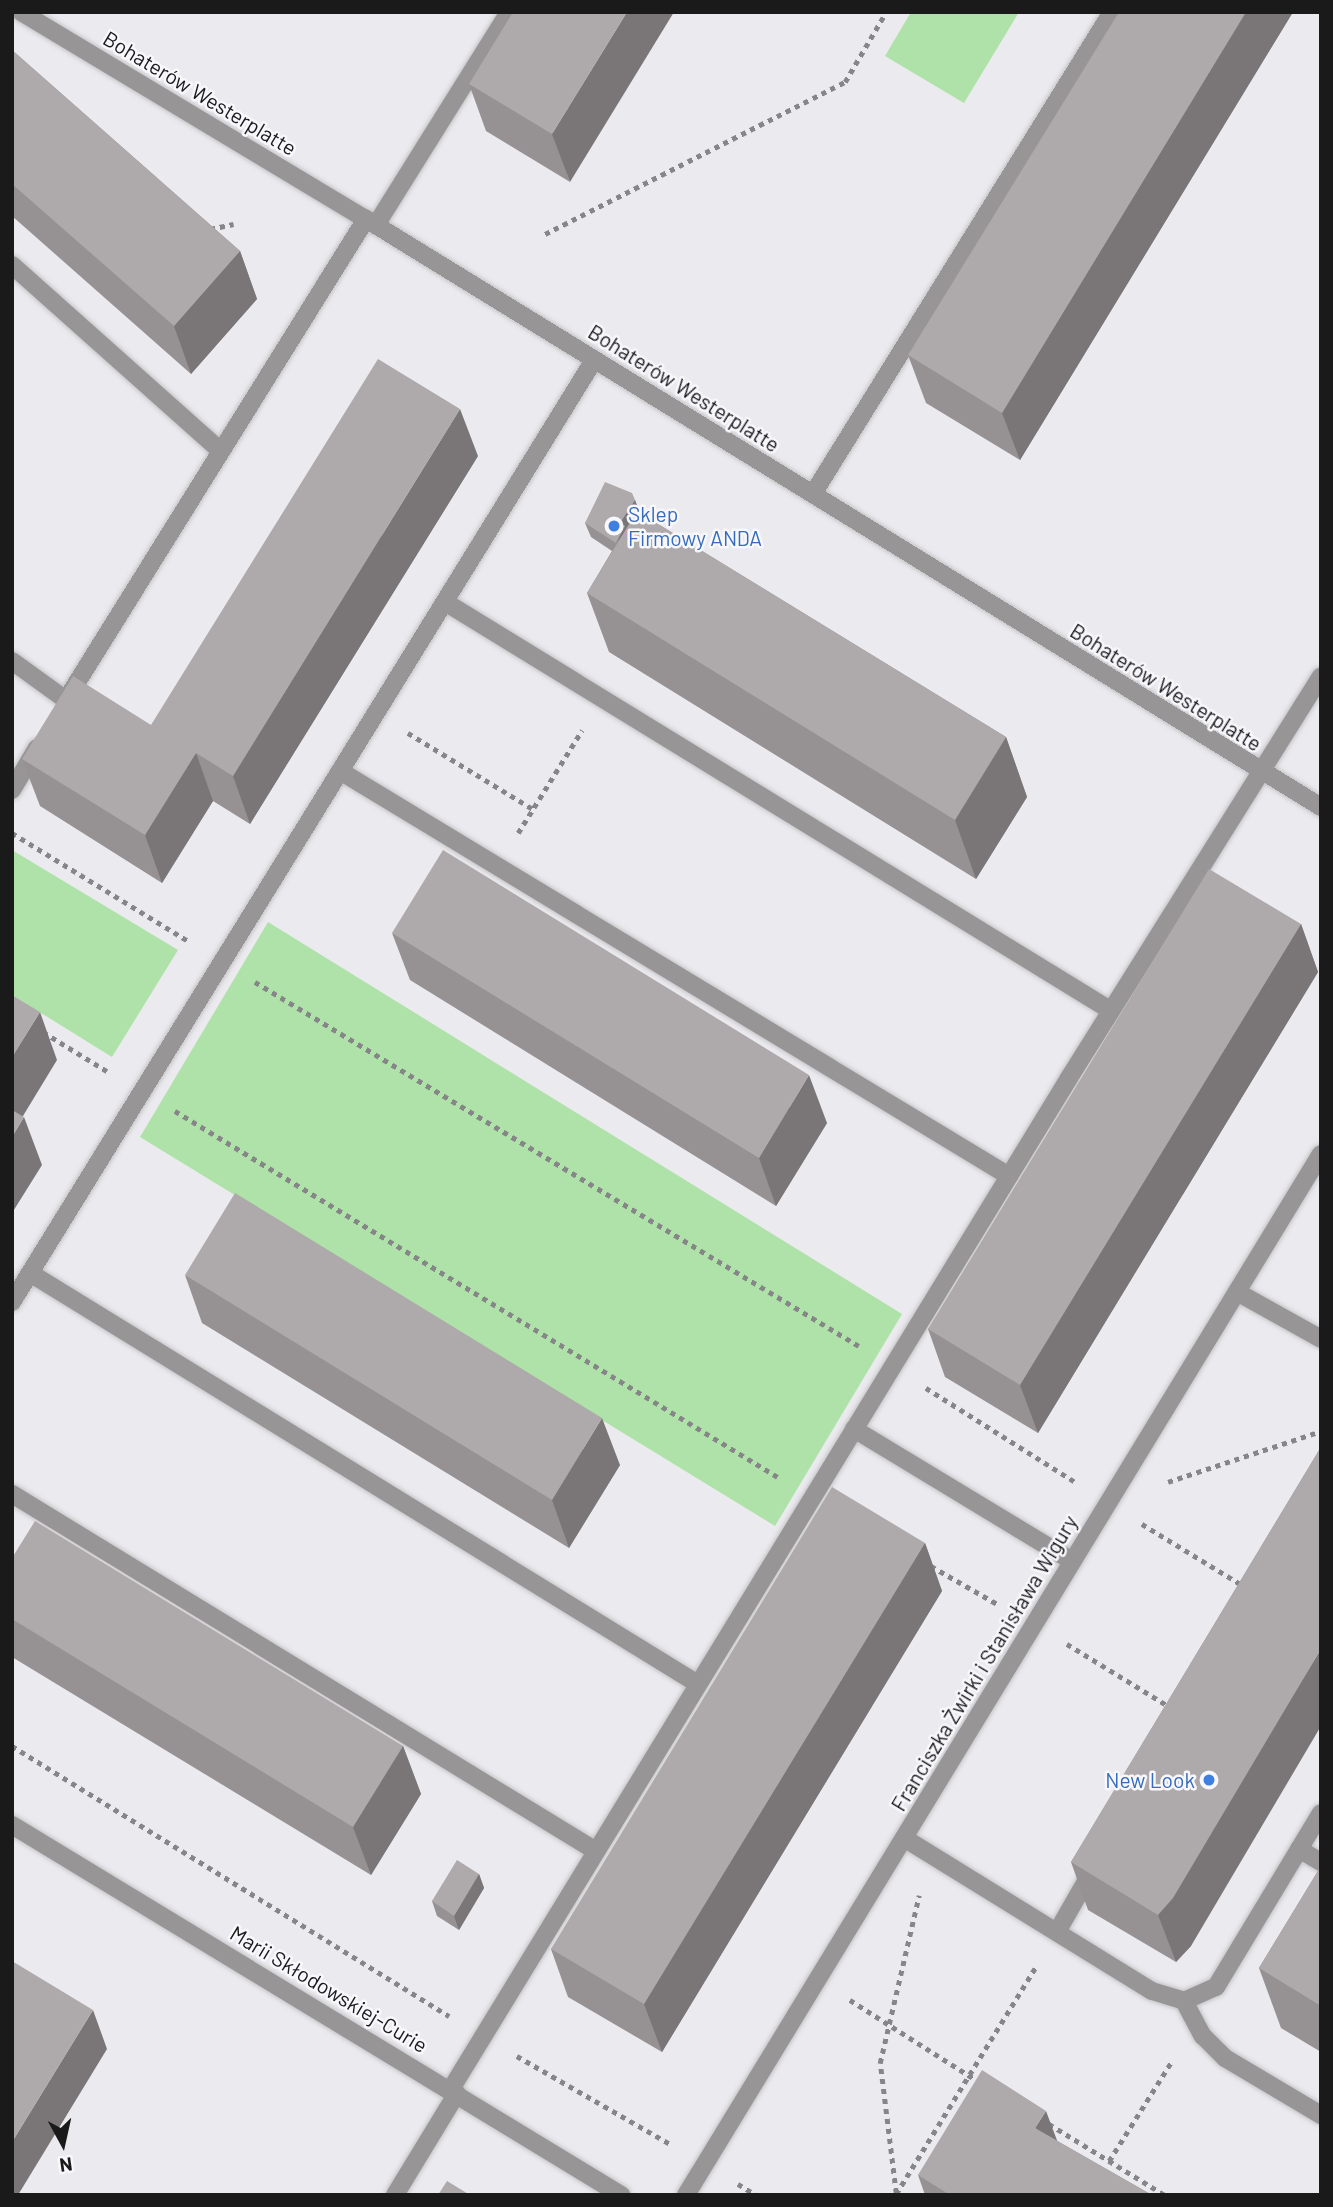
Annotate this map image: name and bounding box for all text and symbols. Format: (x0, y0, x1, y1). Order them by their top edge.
street label: Bohaterów Westerplatte (99, 25, 301, 161)
street label: Bohaterów Westerplatte (584, 319, 784, 457)
place label: Sklep Firmowy ANDA (628, 501, 762, 551)
marker: Sklep Firmowy ANDA (606, 518, 622, 534)
street label: Bohaterów Westerplatte (1066, 618, 1266, 756)
street label: Franciszka Żwirki i Stanisława Wigury (885, 1510, 1083, 1816)
place label: New Look (1105, 1767, 1195, 1793)
marker: New Look (1201, 1772, 1217, 1788)
street label: Marii Skłodowskiej-Curie (226, 1920, 432, 2058)
north arrow (28, 2109, 98, 2179)
text: N (58, 2153, 74, 2178)

